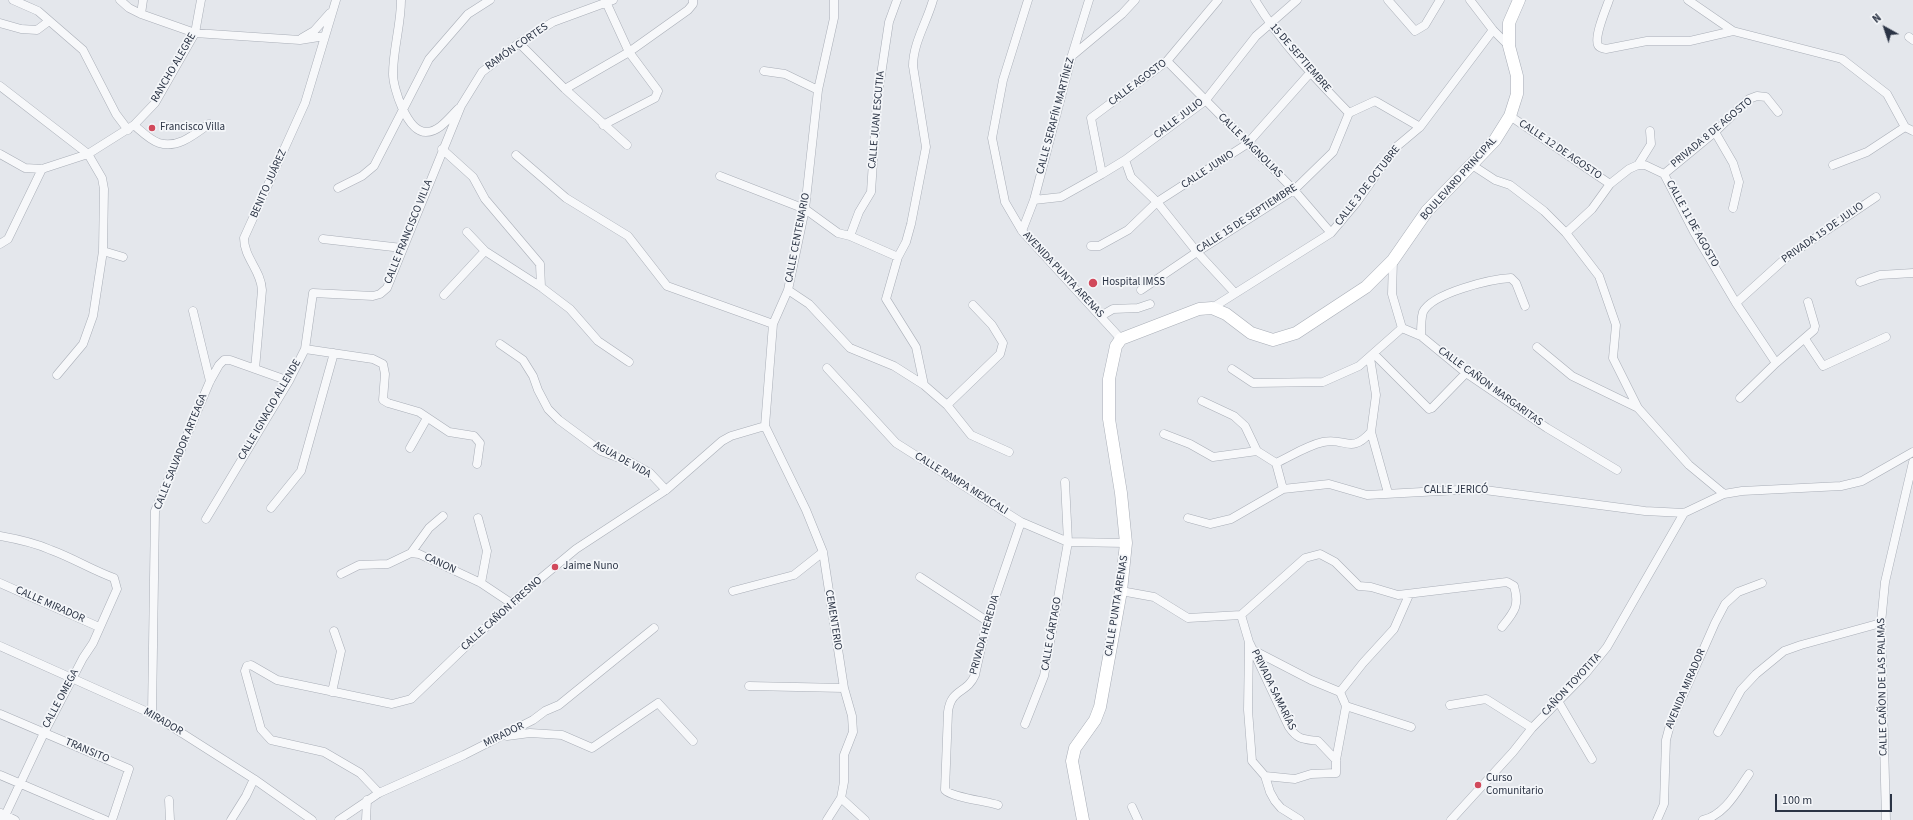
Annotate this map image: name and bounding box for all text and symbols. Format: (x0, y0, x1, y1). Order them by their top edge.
north arrow (1865, 8, 1905, 48)
text: N (1869, 10, 1885, 27)
street label: RAMÓN CORTES (483, 20, 551, 74)
street label: 15 DE SEPTIEMBRE (1267, 21, 1333, 95)
street label: RANCHO ALEGRE (149, 31, 199, 105)
street label: CALLE SERAFÍN MARTÍNEZ (1034, 56, 1078, 176)
street label: CALLE AGOSTO (1106, 57, 1170, 109)
street label: CALLE JUAN ESCUTIA (866, 71, 888, 169)
street label: PRIVADA 8 DE AGOSTO (1668, 95, 1756, 171)
street label: CALLE JULIO (1152, 96, 1206, 142)
street label: CALLE MAGNOLIAS (1215, 111, 1285, 181)
street label: CALLE 12 DE AGOSTO (1516, 117, 1604, 183)
place label: Francisco Villa (160, 121, 225, 135)
marker: Francisco Villa (147, 123, 157, 133)
street label: BOULEVARD PRINCIPAL (1418, 135, 1500, 223)
street label: CALLE 3 DE OCTUBRE (1333, 143, 1403, 229)
street label: BENITO JUÁREZ (248, 148, 290, 220)
street label: CALLE JUNIO (1179, 148, 1237, 192)
street label: CALLE FRANCISCO VILLA (382, 178, 436, 286)
street label: CALLE 11 DE AGOSTO (1663, 178, 1721, 270)
street label: CALLE 15 DE SEPTIEMBRE (1194, 181, 1300, 257)
street label: CALLE CENTENARIO (783, 192, 813, 284)
street label: PRIVADA 15 DE JULIO (1779, 200, 1867, 266)
street label: AVENIDA PUNTA ARENAS (1020, 229, 1106, 321)
place label: Hospital IMSS (1102, 276, 1165, 290)
marker: Hospital IMSS (1087, 277, 1099, 289)
street label: CALLE CAÑON MARGARITAS (1435, 345, 1545, 429)
street label: CALLE IGNACIO ALLENDE (236, 357, 304, 463)
street label: CALLE SALVADOR ARTEAGA (152, 392, 210, 512)
street label: AGUA DE VIDA (591, 439, 653, 481)
street label: CALLE RAMPA MEXICALI (912, 450, 1010, 518)
street label: CALLE JERICÓ (1424, 484, 1488, 498)
street label: CANON (422, 551, 458, 577)
street label: CALLE PUNTA ARENAS (1103, 555, 1131, 657)
place label: Jaime Nuno (563, 560, 618, 574)
marker: Jaime Nuno (550, 562, 560, 572)
street label: CALLE CAÑON FRESNO (459, 574, 545, 654)
street label: CALLE MIRADOR (13, 584, 87, 626)
street label: CEMENTERIO (822, 589, 844, 651)
street label: PRIVADA HEREDIA (967, 594, 1003, 676)
street label: CALLE CÁRTAGO (1039, 596, 1065, 672)
street label: CALLE CAÑON DE LAS PALMAS (1875, 618, 1891, 756)
street label: PRIVADA SAMARÍAS (1248, 647, 1298, 733)
street label: AVENIDA MIRADOR (1663, 647, 1709, 731)
street label: CAÑON TOYOTITA (1540, 651, 1604, 719)
street label: CALLE OMEGA (40, 667, 82, 731)
street label: MIRADOR (141, 705, 185, 739)
street label: MIRADOR (482, 720, 526, 750)
street label: TRANSITO (63, 736, 111, 766)
place label: Curso Comunitario (1486, 772, 1544, 798)
marker: Curso Comunitario (1473, 780, 1483, 790)
scale bar (1777, 786, 1894, 812)
text: 100 m (1782, 792, 1812, 809)

